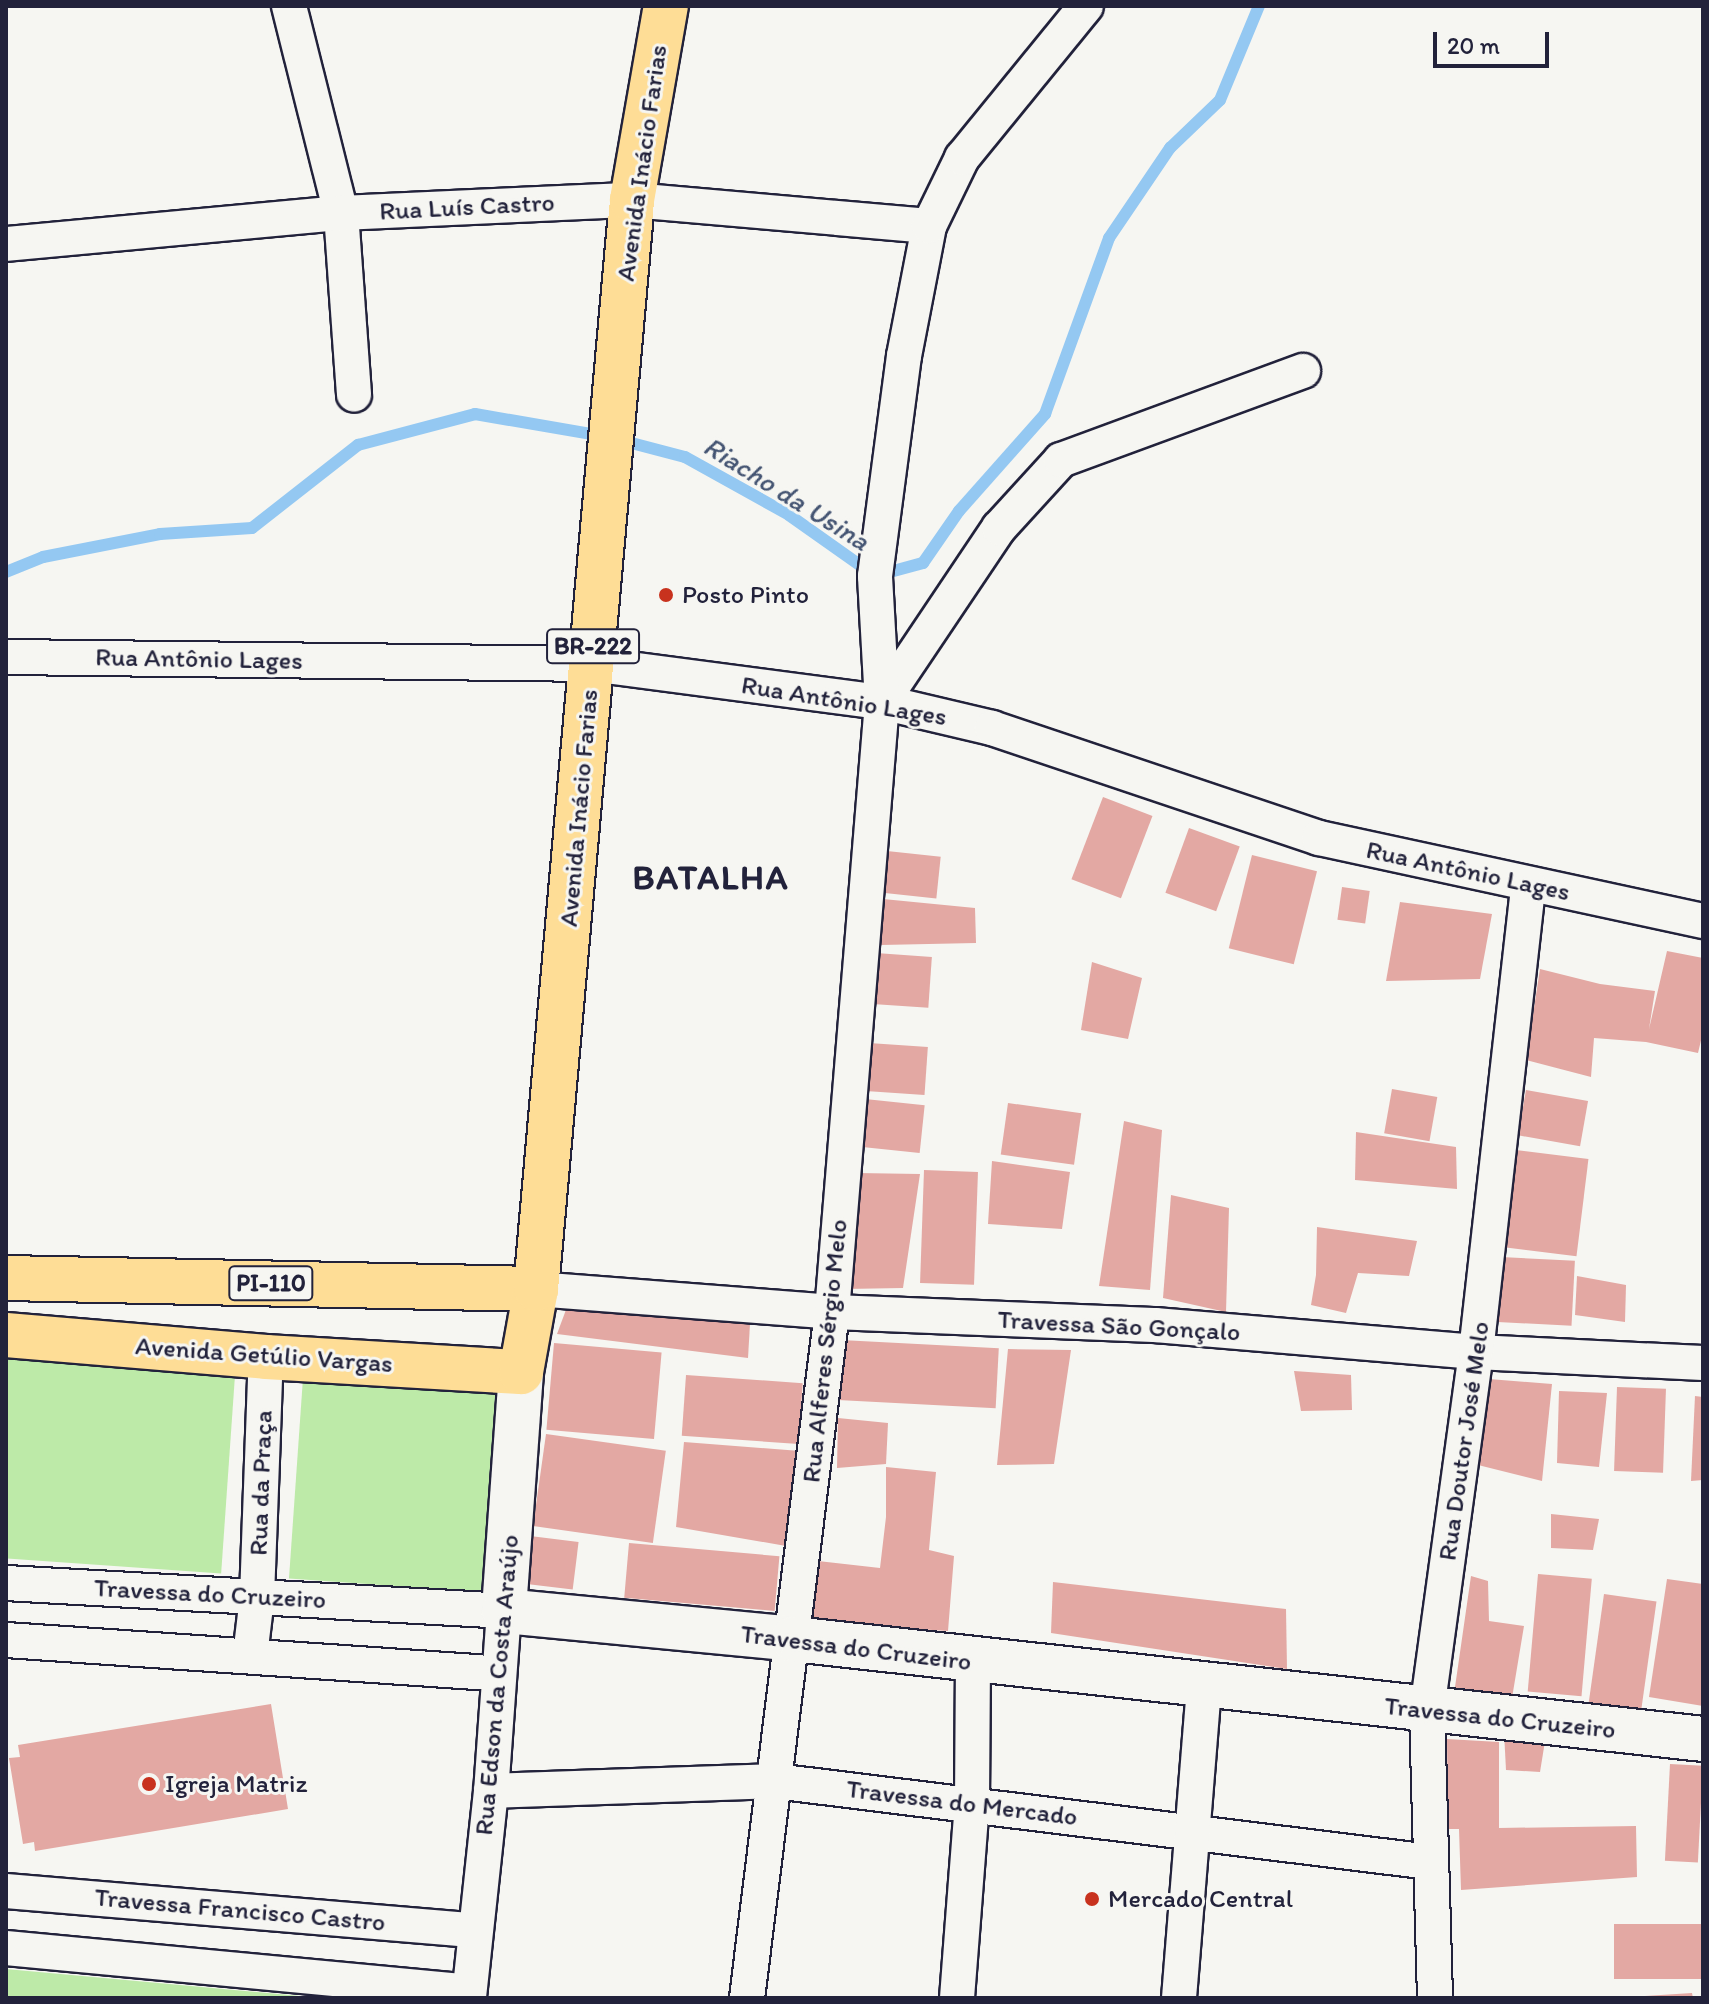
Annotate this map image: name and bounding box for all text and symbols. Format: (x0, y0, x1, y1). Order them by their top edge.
scale bar (1437, 16, 1553, 66)
text: 20 m (1447, 31, 1500, 60)
street label: Avenida Inácio Farias (610, 43, 674, 283)
street label: Rua Luís Castro (379, 187, 555, 227)
water label: Riacho da Usina (698, 429, 876, 557)
place label: Posto Pinto (682, 579, 809, 611)
marker: Posto Pinto (657, 586, 675, 604)
road number: BR-222 (545, 626, 641, 666)
street label: Rua Antônio Lages (95, 642, 303, 676)
street label: Rua Antônio Lages (739, 669, 949, 733)
street label: Avenida Inácio Farias (553, 688, 605, 928)
street label: Rua Antônio Lages (1363, 834, 1573, 908)
district label: BATALHA (631, 858, 791, 898)
street label: Rua Alferes Sérgio Melo (796, 1218, 854, 1484)
road number: PI-110 (227, 1263, 315, 1303)
street label: Travessa São Gonçalo (997, 1304, 1241, 1348)
street label: Rua Doutor José Melo (1432, 1320, 1496, 1562)
street label: Avenida Getúlio Vargas (134, 1330, 394, 1380)
street label: Rua da Praça (243, 1409, 279, 1557)
street label: Rua Edson da Costa Araújo (468, 1534, 526, 1836)
street label: Travessa do Cruzeiro (93, 1572, 327, 1616)
street label: Travessa do Cruzeiro (739, 1618, 973, 1678)
street label: Travessa do Cruzeiro (1383, 1690, 1617, 1746)
place label: Igreja Matriz (165, 1768, 307, 1800)
street label: Travessa do Mercado (845, 1773, 1079, 1833)
marker: Igreja Matriz (140, 1775, 158, 1793)
street label: Travessa Francisco Castro (94, 1882, 386, 1938)
place label: Mercado Central (1108, 1883, 1293, 1915)
marker: Mercado Central (1083, 1890, 1101, 1908)

